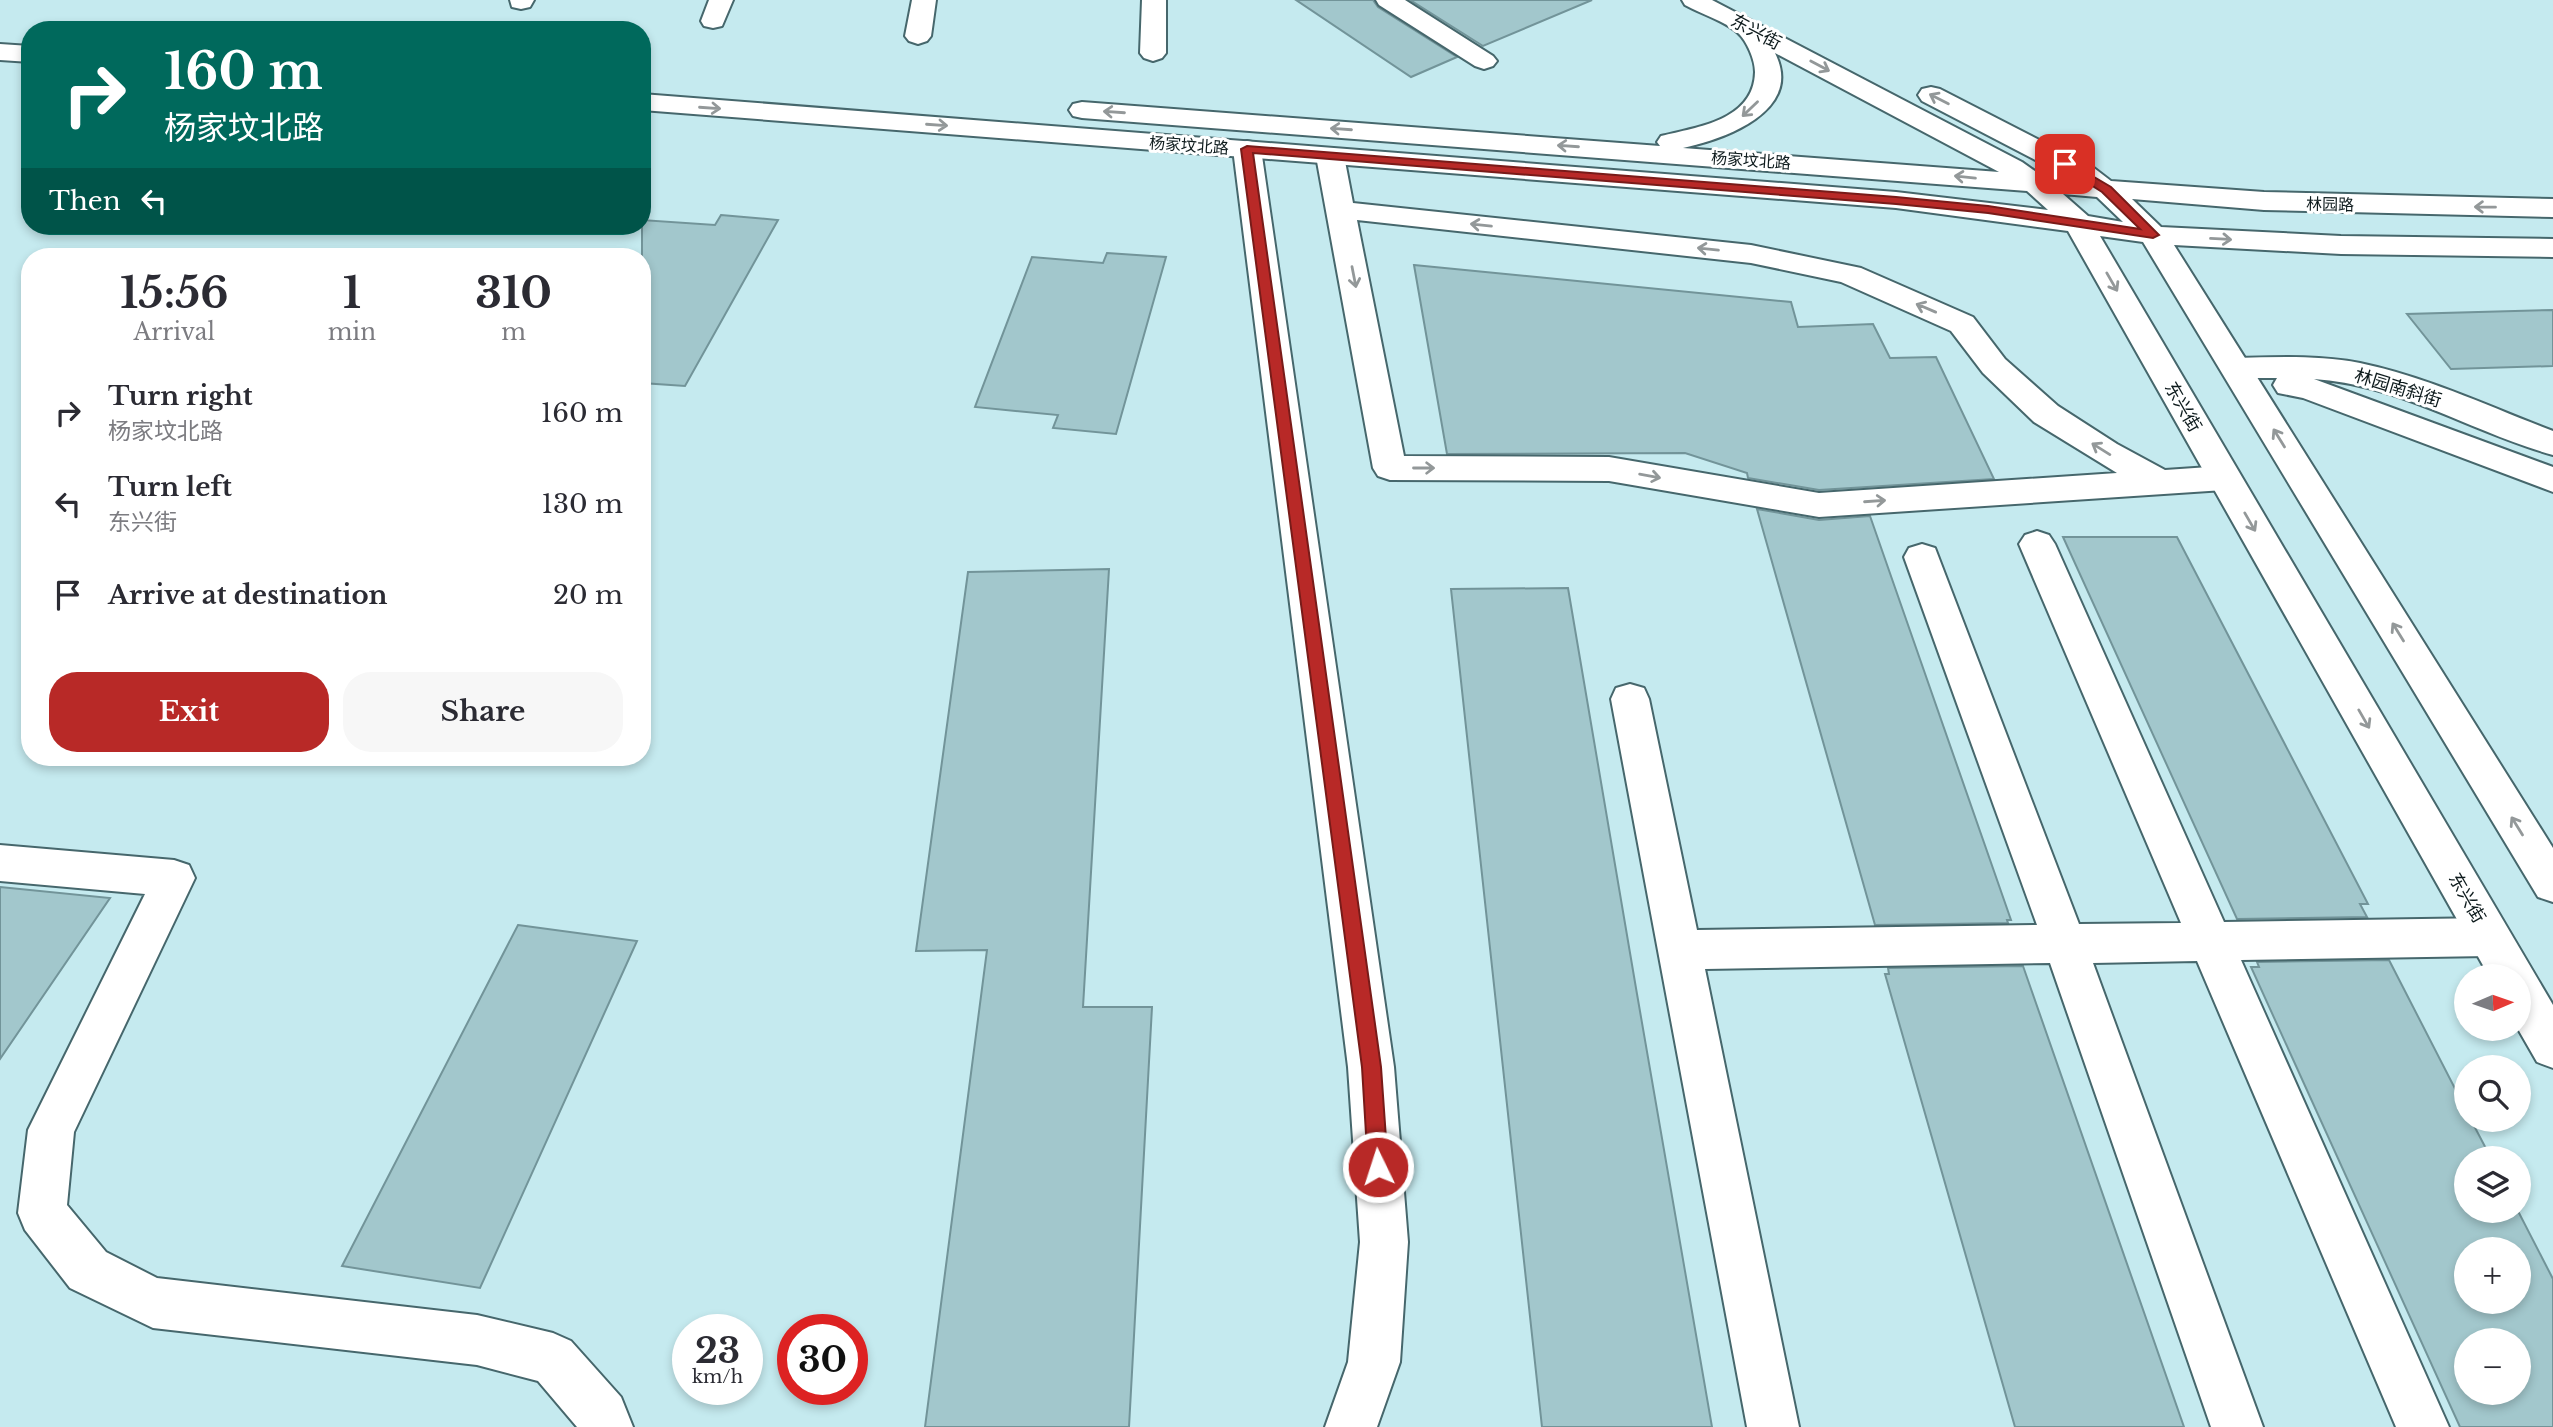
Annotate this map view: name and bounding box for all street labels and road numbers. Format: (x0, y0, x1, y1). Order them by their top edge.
street label: 东兴街 (1727, 10, 1785, 54)
street label: 杨家坟北路 (1148, 132, 1230, 158)
street label: 杨家坟北路 (1710, 147, 1792, 173)
street label: 林园路 (2306, 194, 2354, 214)
street label: 林园南斜街 (2352, 364, 2444, 412)
street label: 东兴街 (2160, 378, 2206, 436)
street label: 东兴街 (2444, 869, 2490, 927)

